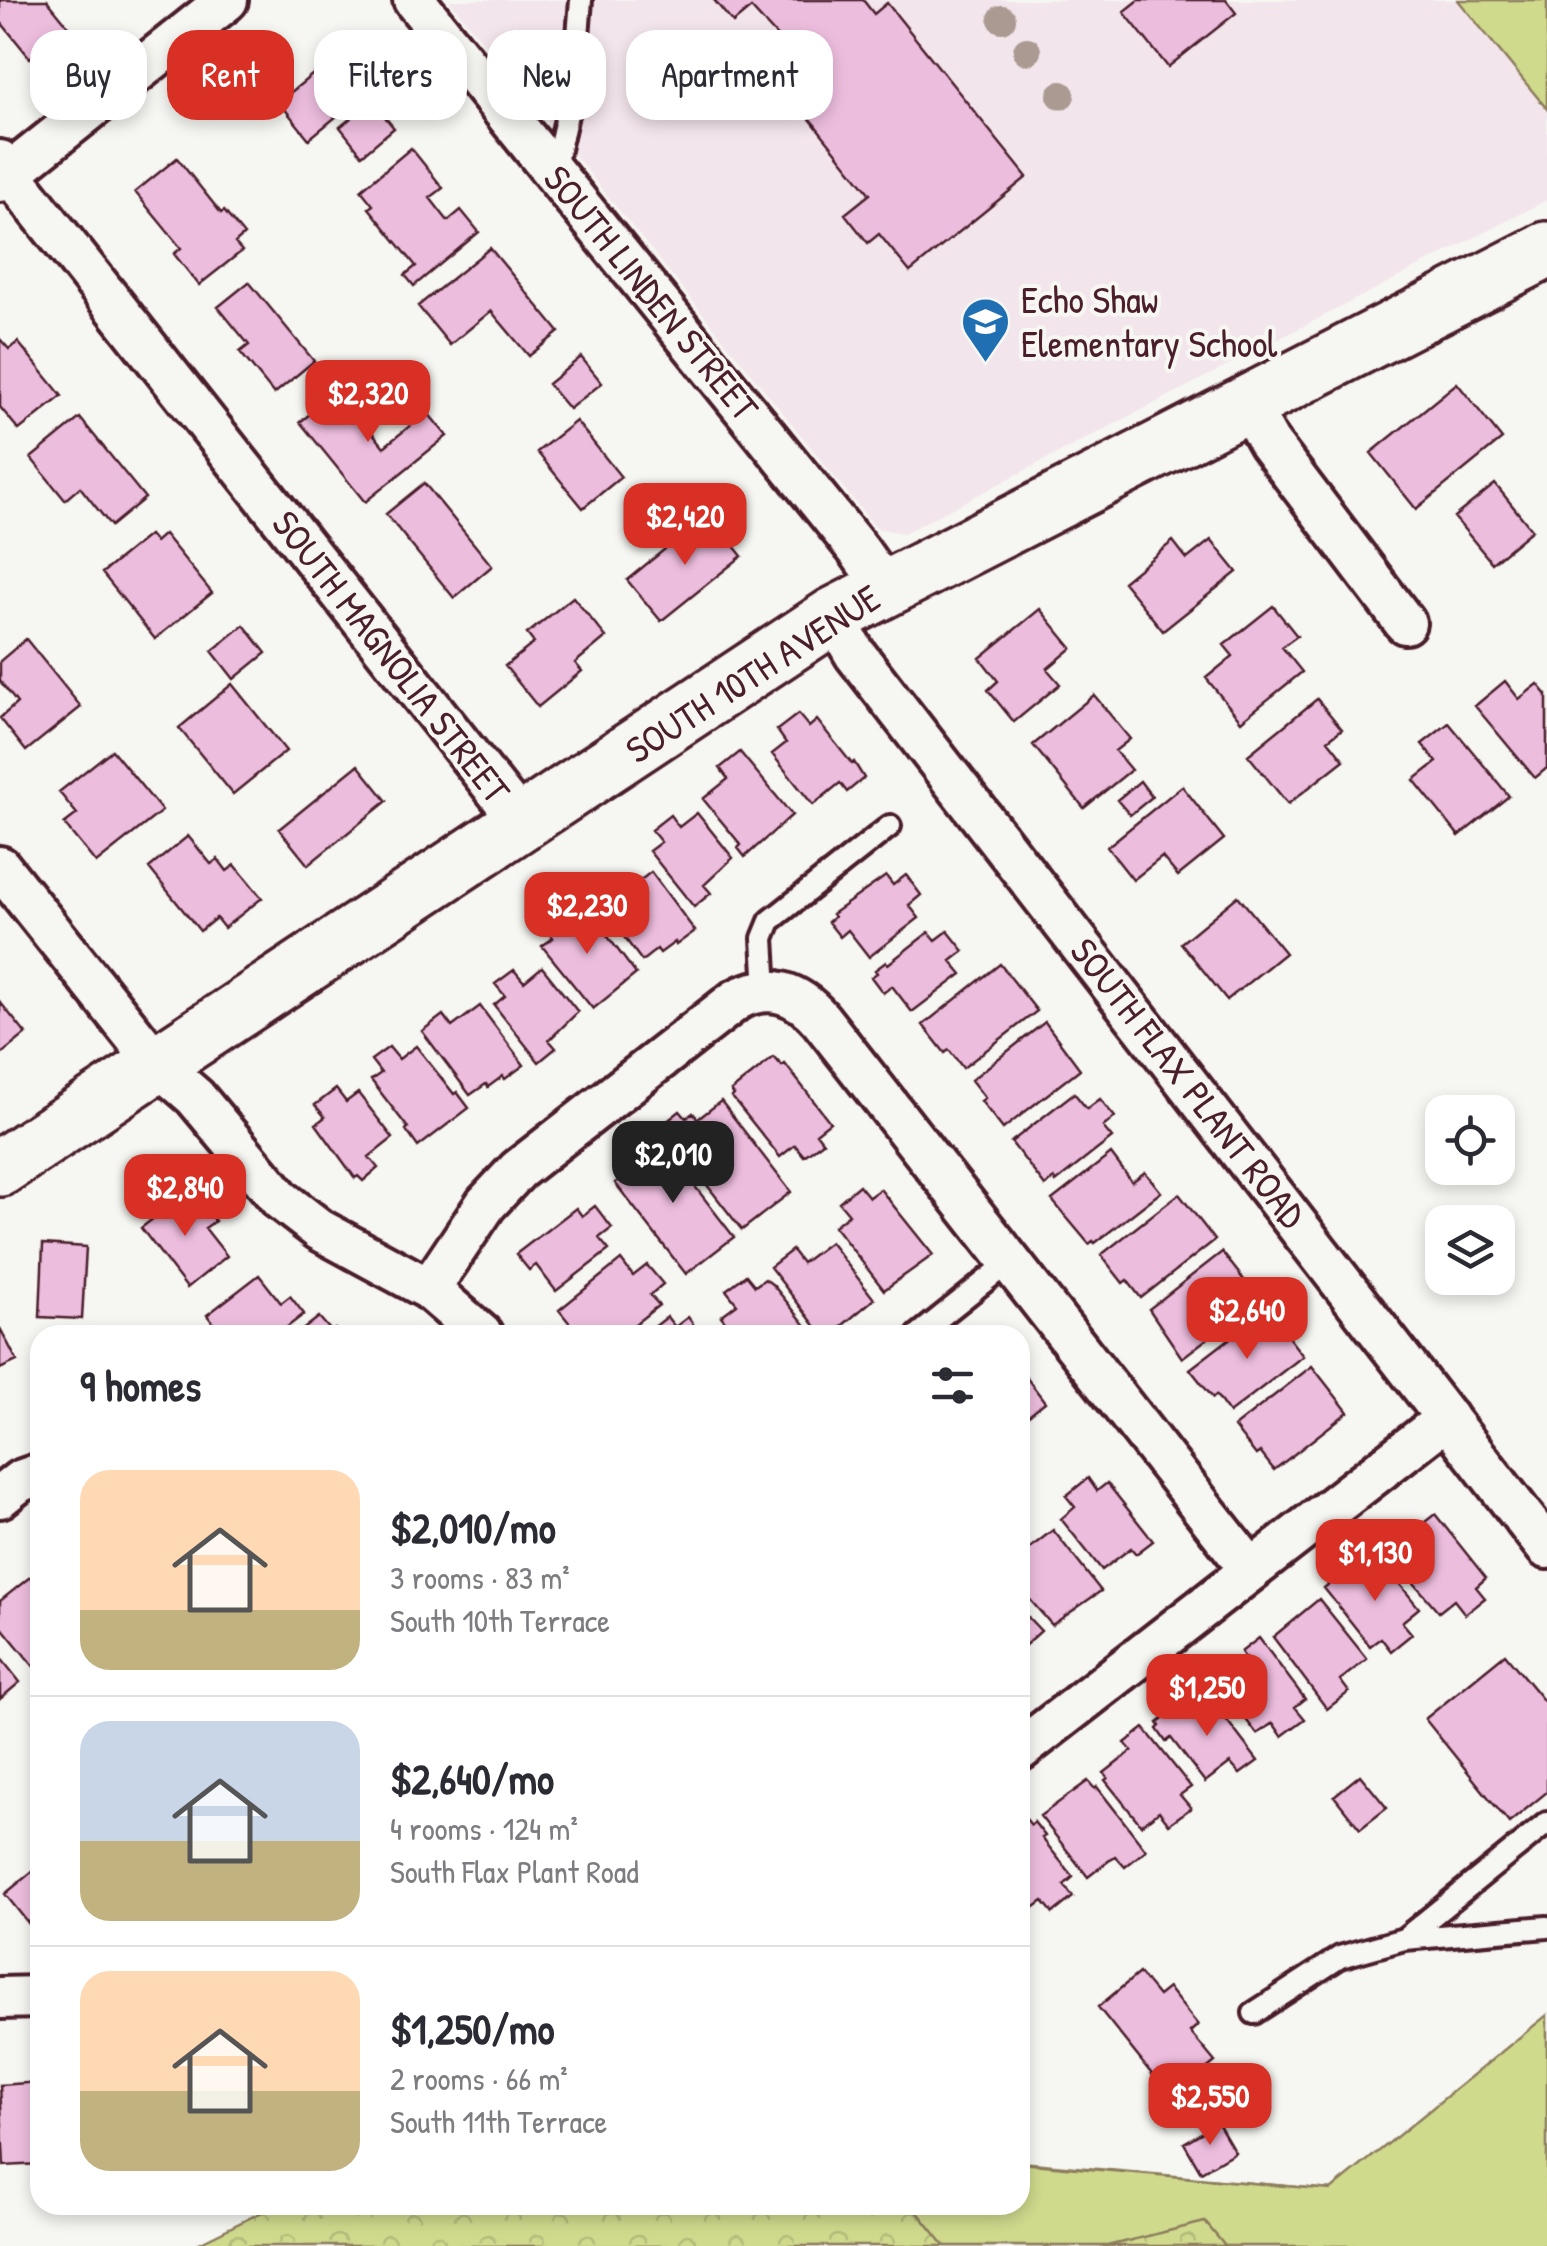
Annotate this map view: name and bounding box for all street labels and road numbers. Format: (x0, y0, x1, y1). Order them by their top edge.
street label: SOUTH LINDEN STREET (533, 154, 772, 432)
street label: SOUTH MAGNOLIA STREET (261, 499, 523, 815)
street label: SOUTH 10TH AVENUE (615, 571, 890, 775)
street label: SOUTH FLAX PLANT ROAD (1059, 927, 1319, 1238)

